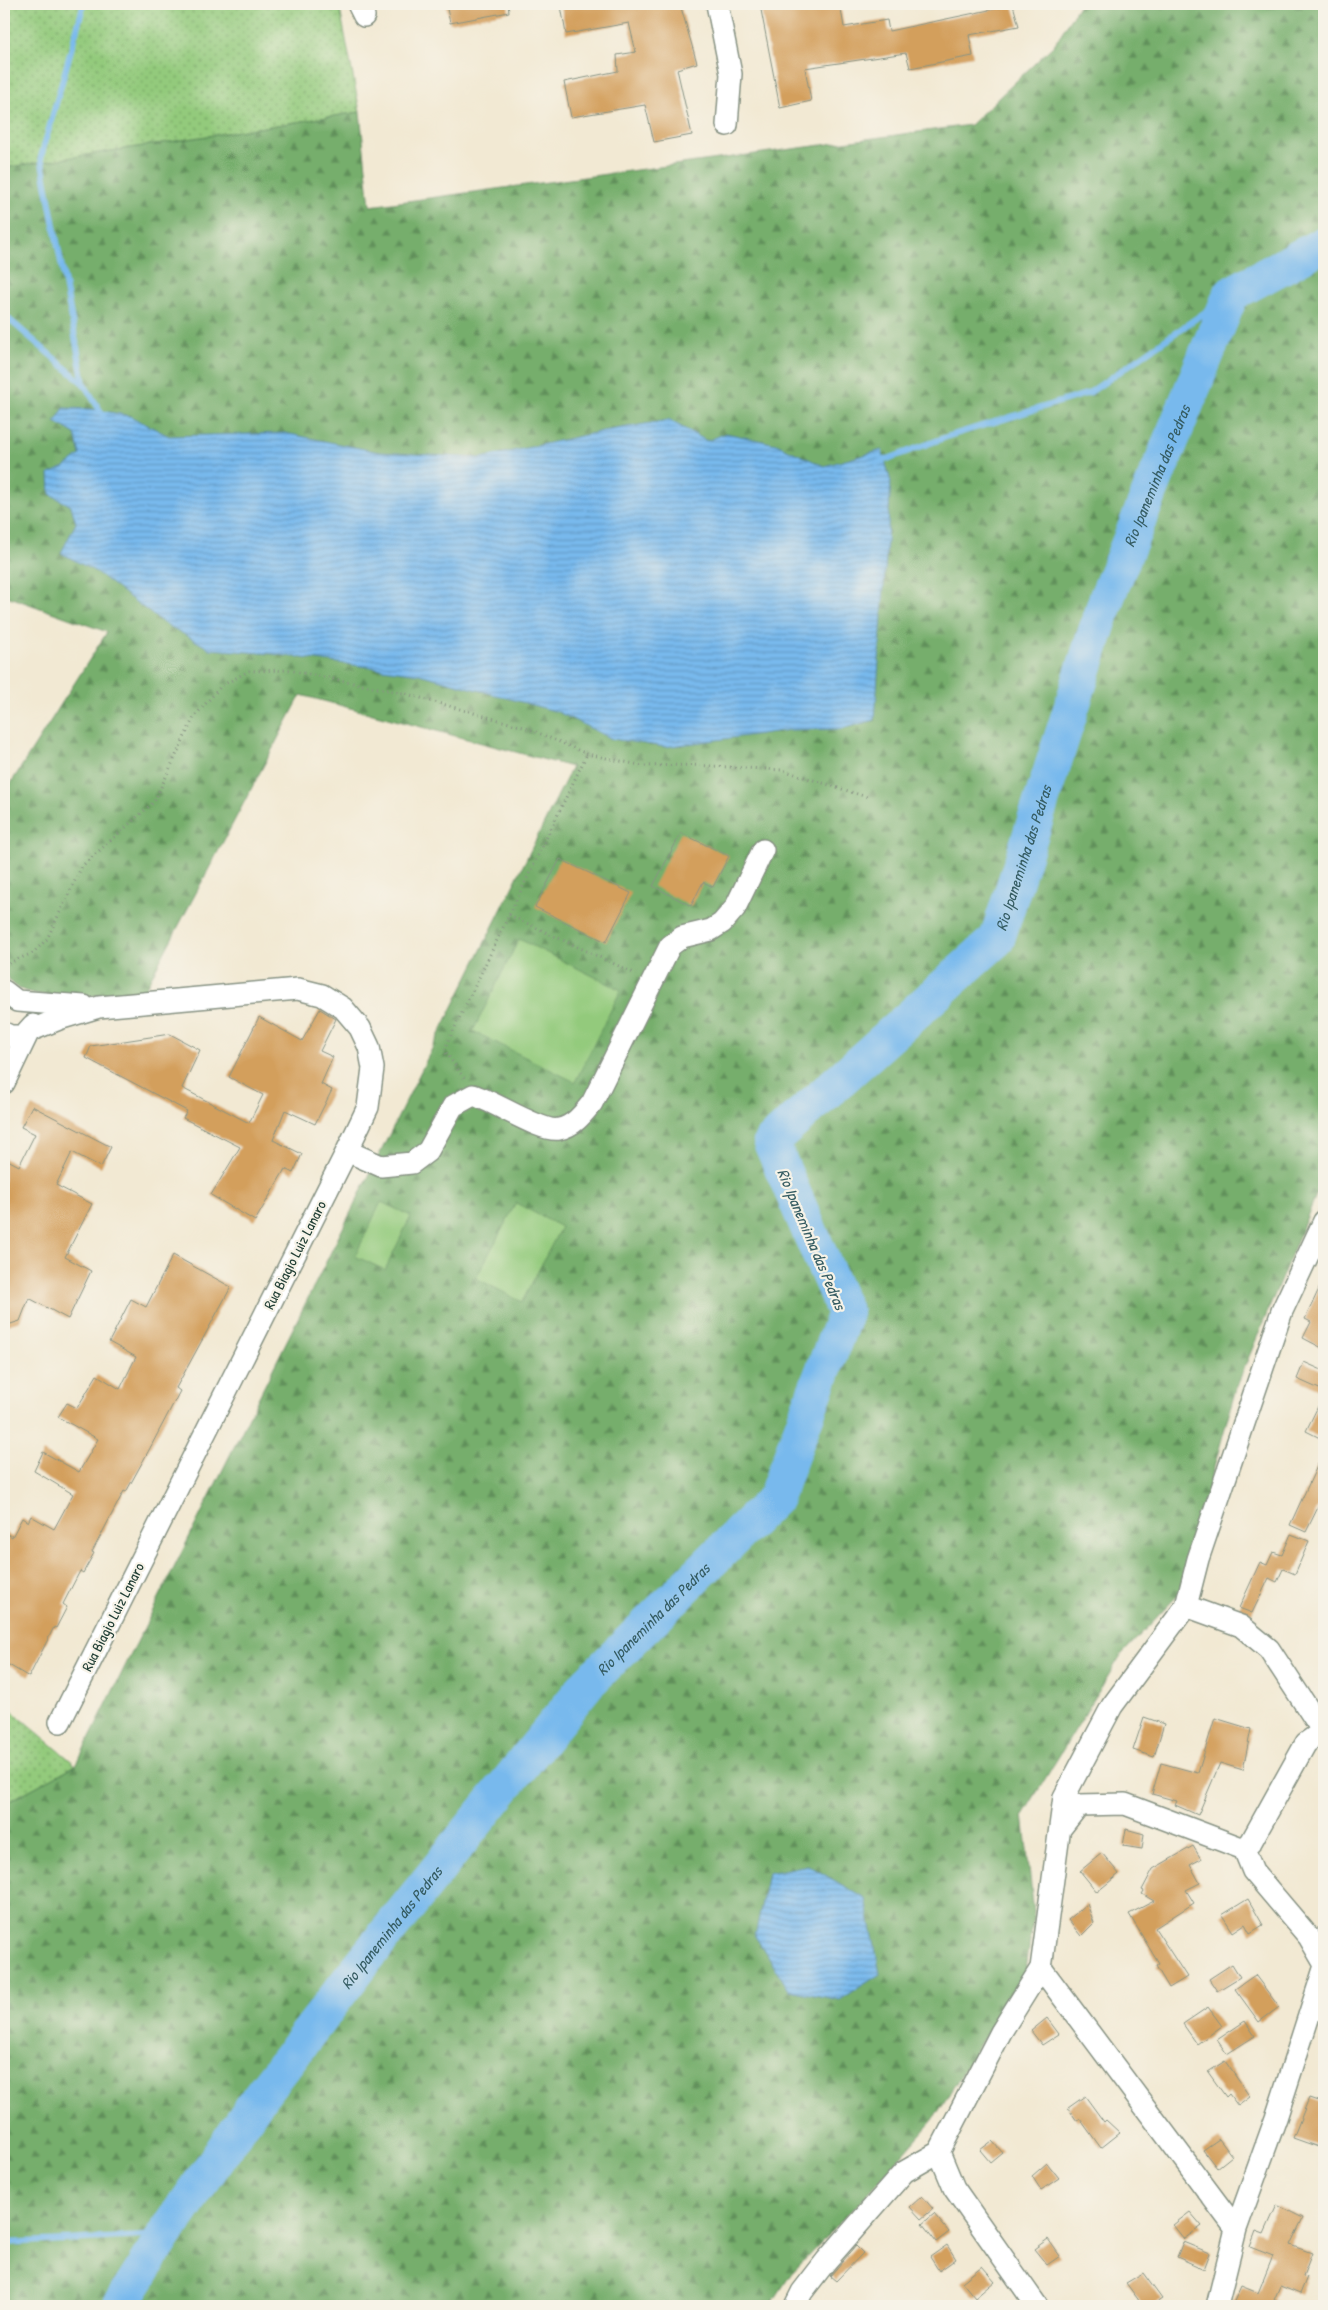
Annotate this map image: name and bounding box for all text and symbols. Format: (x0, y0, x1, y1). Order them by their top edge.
water label: Rio Ipaneminha das Pedras (1118, 400, 1196, 550)
water label: Rio Ipaneminha das Pedras (989, 781, 1057, 933)
water label: Rio Ipaneminha das Pedras (772, 1165, 852, 1315)
street label: Rua Biagio Luiz Lanaro (258, 1197, 331, 1313)
water label: Rio Ipaneminha das Pedras (591, 1557, 716, 1680)
street label: Rua Biagio Luiz Lanaro (76, 1559, 149, 1675)
water label: Rio Ipaneminha das Pedras (335, 1860, 448, 1993)

